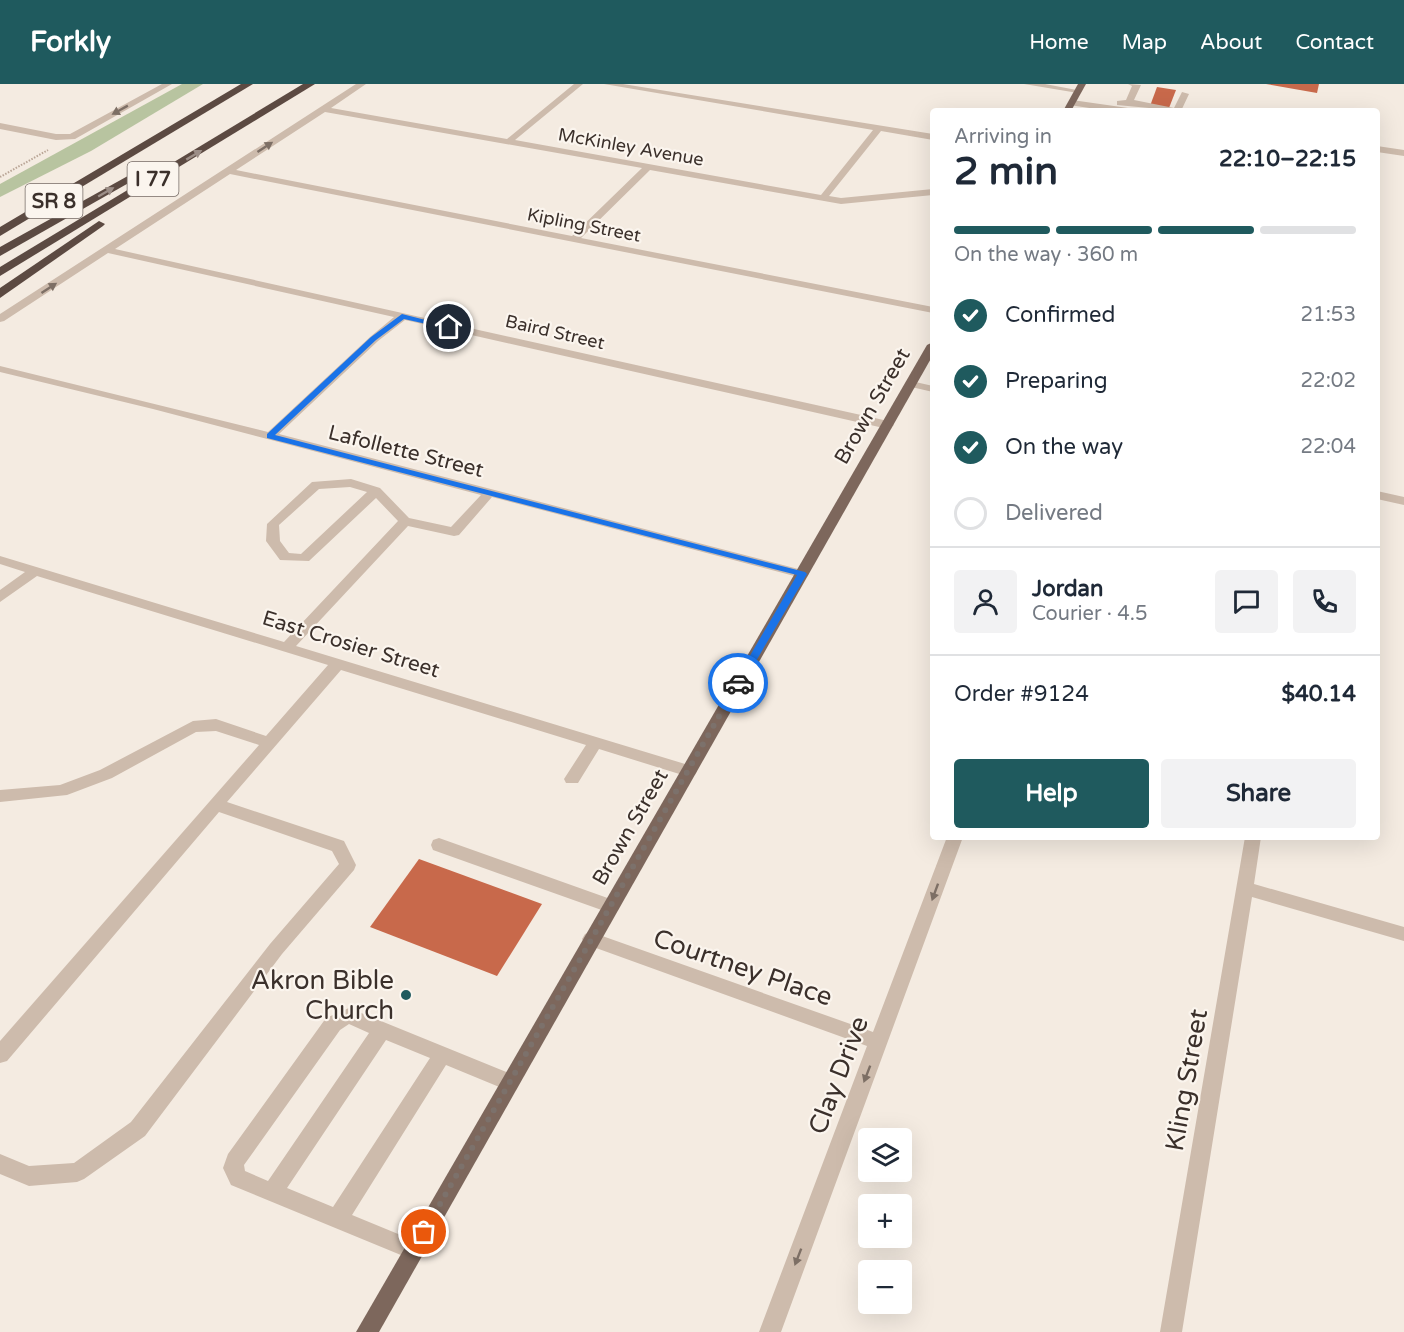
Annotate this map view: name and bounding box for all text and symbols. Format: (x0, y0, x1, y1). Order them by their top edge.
text: Forkly (30, 25, 111, 59)
text: Home (1029, 30, 1089, 55)
text: Map (1122, 30, 1167, 55)
text: About (1200, 30, 1262, 55)
text: Contact (1295, 30, 1374, 55)
one-way arrow (111, 105, 128, 115)
street label: McKinley Avenue (556, 123, 706, 171)
text: Arriving in (954, 125, 1052, 149)
one-way arrow (257, 141, 273, 152)
text: 22:10–22:15 (1219, 146, 1356, 172)
text: 2 min (954, 148, 1058, 195)
one-way arrow (186, 149, 202, 160)
road number: I 77 (128, 162, 178, 196)
road number: SR 8 (26, 184, 82, 218)
one-way arrow (97, 187, 114, 197)
street label: Kipling Street (525, 203, 643, 247)
text: On the way · 360 m (954, 243, 1138, 267)
one-way arrow (41, 283, 57, 294)
icon: check (954, 299, 987, 332)
pin (423, 301, 474, 352)
text: Confirmed (1005, 302, 1115, 328)
text: 21:53 (1301, 303, 1356, 327)
icon: home (432, 310, 465, 343)
street label: Baird Street (503, 310, 607, 354)
street label: Brown Street (829, 344, 916, 469)
icon: check (954, 365, 987, 398)
text: Preparing (1005, 368, 1108, 394)
text: 22:02 (1301, 369, 1356, 393)
street label: Lafollette Street (326, 420, 486, 483)
icon: check (954, 431, 987, 464)
text: On the way (1005, 434, 1123, 460)
text: 22:04 (1301, 435, 1356, 459)
text: Delivered (1005, 500, 1103, 526)
button: person (954, 570, 1017, 633)
button: chat (1215, 570, 1278, 633)
button: phone (1293, 570, 1356, 633)
text: Jordan (1032, 576, 1103, 602)
text: Courier · 4.5 (1032, 602, 1147, 626)
street label: East Crosier Street (259, 606, 443, 683)
courier (708, 653, 768, 713)
icon: car (722, 667, 755, 700)
text: Order #9124 (954, 681, 1089, 707)
text: $40.14 (1281, 681, 1356, 707)
button: Help (954, 759, 1149, 828)
button: Share (1161, 759, 1356, 828)
street label: Brown Street (587, 765, 674, 890)
one-way arrow (930, 883, 939, 901)
street label: Courtney Place (649, 922, 836, 1013)
place label: Akron Bible Church (251, 965, 394, 1026)
marker: Akron Bible Church (399, 988, 413, 1002)
street label: Kling Street (1159, 1007, 1214, 1154)
street label: Clay Drive (802, 1012, 875, 1138)
one-way arrow (861, 1066, 871, 1084)
map controls (858, 1128, 912, 1314)
button: layers (858, 1128, 912, 1182)
button: + (858, 1194, 912, 1248)
pin (398, 1206, 449, 1257)
icon: bag (407, 1215, 440, 1248)
one-way arrow (793, 1248, 803, 1266)
button: − (858, 1260, 912, 1314)

